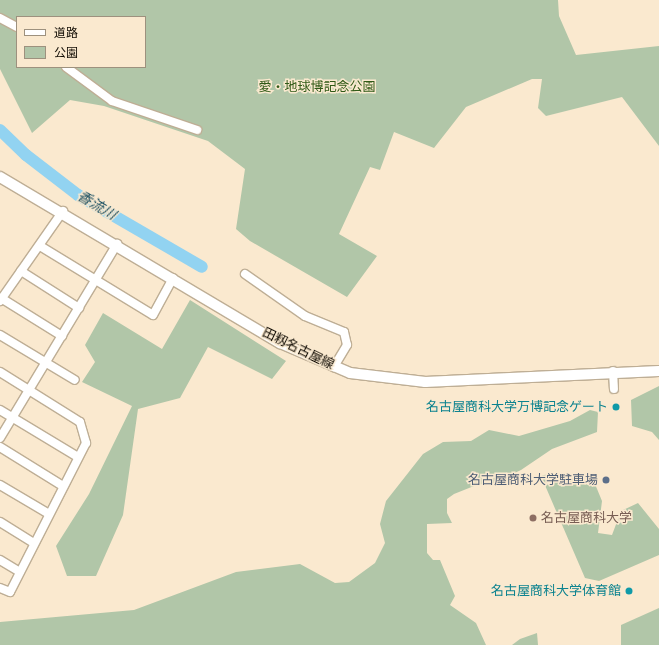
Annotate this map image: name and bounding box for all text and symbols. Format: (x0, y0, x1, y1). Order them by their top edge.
legend (16, 16, 146, 68)
text: 道路 (54, 24, 78, 41)
text: 公園 (54, 44, 78, 61)
park label: 愛・地球博記念公園 (259, 79, 375, 95)
water label: 香流川 (75, 187, 119, 223)
street label: 田籾名古屋線 (260, 325, 336, 373)
place label: 名古屋商科大学万博記念ゲート (426, 399, 608, 415)
marker: 名古屋商科大学万博記念ゲート (611, 402, 621, 412)
place label: 名古屋商科大学駐車場 (468, 472, 598, 488)
marker: 名古屋商科大学駐車場 (601, 475, 611, 485)
place label: 名古屋商科大学 (541, 510, 632, 526)
marker: 名古屋商科大学 (528, 513, 538, 523)
place label: 名古屋商科大学体育館 (491, 583, 621, 599)
marker: 名古屋商科大学体育館 (624, 586, 634, 596)

